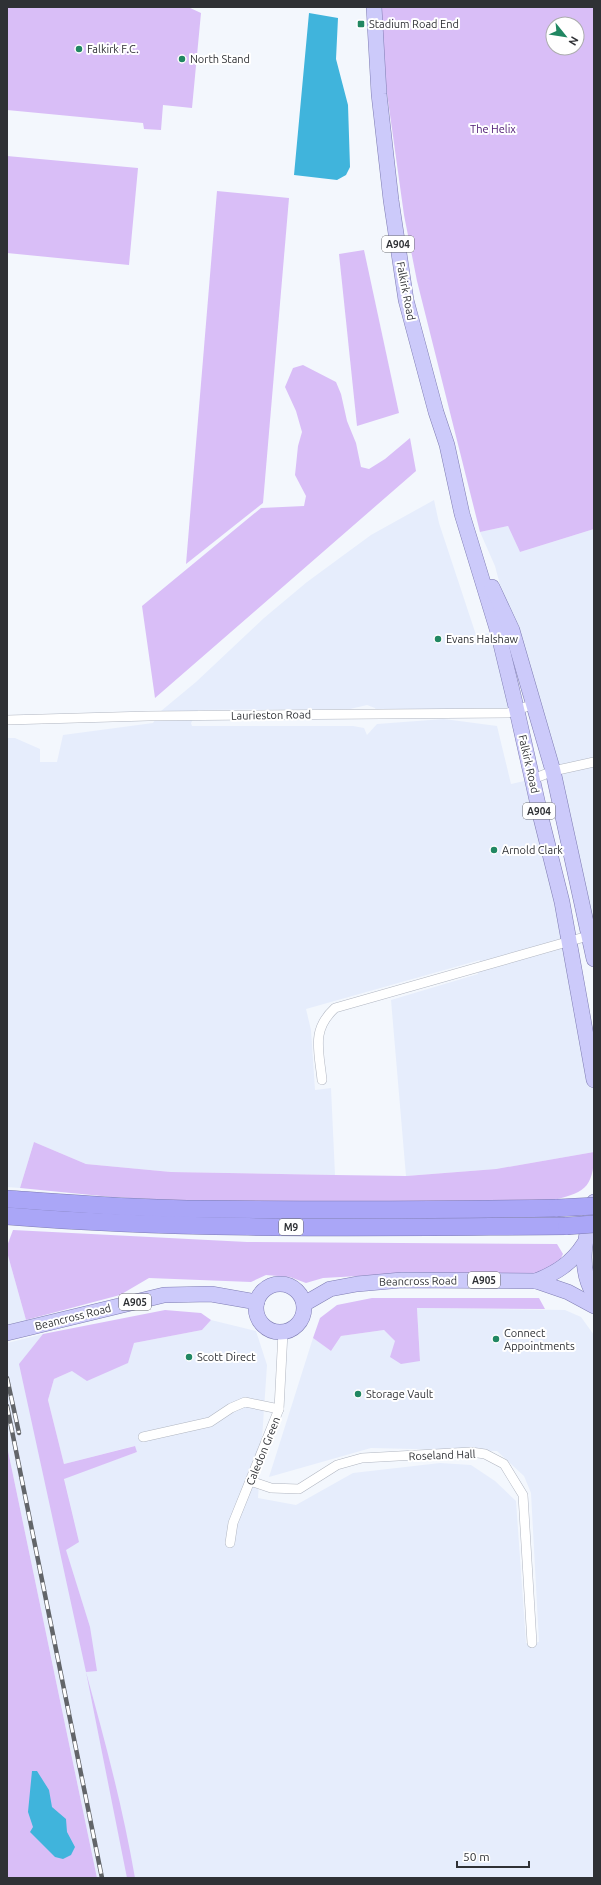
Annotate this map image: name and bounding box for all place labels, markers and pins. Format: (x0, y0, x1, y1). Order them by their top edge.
place label: Stadium Road End (369, 18, 459, 30)
marker: Stadium Road End (356, 19, 366, 29)
place label: Falkirk F.C. (87, 43, 139, 55)
marker: Falkirk F.C. (74, 44, 84, 54)
place label: North Stand (190, 53, 250, 65)
marker: North Stand (177, 54, 187, 64)
place label: Evans Halshaw (446, 633, 519, 645)
marker: Evans Halshaw (433, 634, 443, 644)
place label: Arnold Clark (502, 844, 563, 856)
marker: Arnold Clark (489, 845, 499, 855)
place label: Connect Appointments (504, 1327, 575, 1352)
marker: Connect Appointments (491, 1334, 501, 1344)
place label: Scott Direct (197, 1351, 256, 1363)
marker: Scott Direct (184, 1352, 194, 1362)
place label: Storage Vault (366, 1388, 434, 1400)
marker: Storage Vault (353, 1389, 363, 1399)

